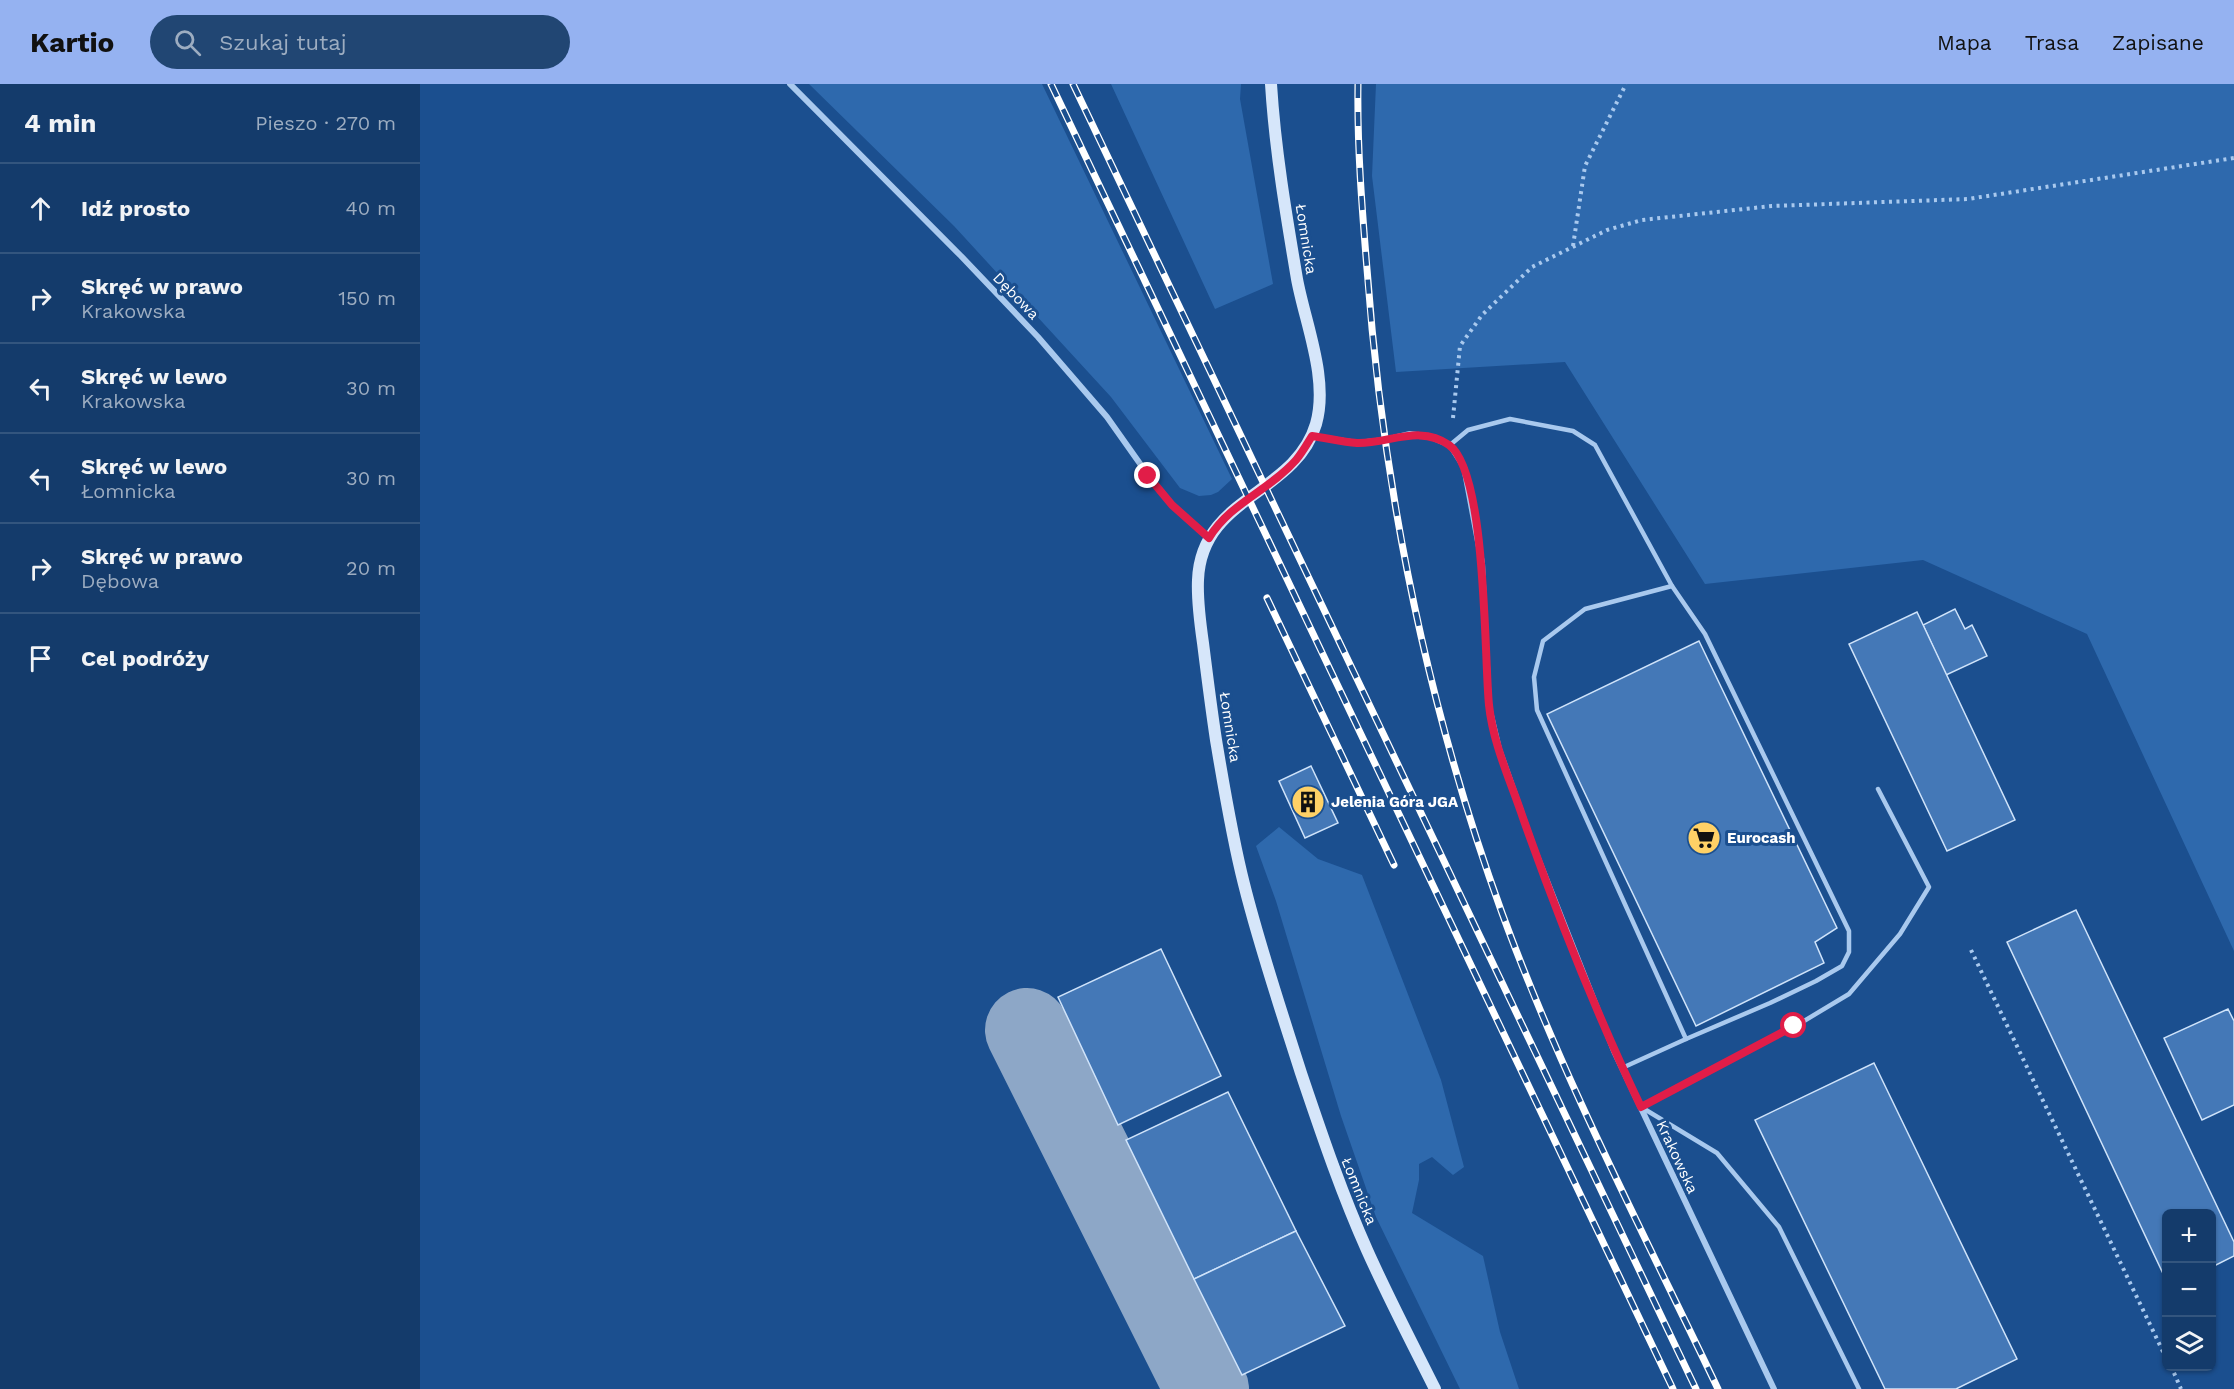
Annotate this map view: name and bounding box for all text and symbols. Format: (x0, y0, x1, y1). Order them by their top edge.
search box (150, 15, 570, 69)
text: Kartio (30, 26, 114, 59)
icon: search (171, 26, 204, 59)
text: Szukaj tutaj (219, 30, 347, 55)
text: Mapa (1937, 30, 1992, 55)
text: Trasa (2025, 30, 2079, 55)
text: Zapisane (2112, 30, 2204, 55)
text: 4 min (24, 108, 96, 138)
text: Pieszo · 270 m (255, 111, 396, 135)
icon: ahead (24, 192, 57, 225)
text: Idź prosto (81, 196, 190, 221)
text: 40 m (345, 196, 396, 220)
street label: Łomnicka (1292, 203, 1321, 276)
street label: Dębowa (989, 269, 1043, 324)
text: Skręć w prawo (81, 274, 243, 299)
icon: right (24, 282, 57, 315)
text: 150 m (338, 286, 396, 310)
text: Krakowska (81, 299, 185, 323)
text: Skręć w lewo (81, 364, 227, 389)
icon: left (24, 372, 57, 405)
text: 30 m (346, 376, 396, 400)
text: Krakowska (81, 389, 185, 413)
text: Skręć w lewo (81, 454, 227, 479)
icon: left (24, 462, 57, 495)
route end (1134, 462, 1160, 488)
text: 30 m (346, 466, 396, 490)
text: Łomnicka (81, 479, 176, 503)
text: Skręć w prawo (81, 544, 243, 569)
icon: right (24, 552, 57, 585)
text: 20 m (346, 556, 396, 580)
text: Dębowa (81, 569, 159, 593)
icon: arrive (24, 642, 57, 675)
text: Cel podróży (81, 646, 209, 671)
street label: Łomnicka (1216, 691, 1245, 764)
building icon: Jelenia Góra JGA (1290, 784, 1326, 820)
place label: Jelenia Góra JGA (1331, 793, 1459, 811)
supermarket icon: Eurocash (1686, 820, 1722, 856)
place label: Eurocash (1727, 829, 1796, 847)
route start (1780, 1012, 1806, 1038)
street label: Krakowska (1652, 1118, 1702, 1197)
street label: Łomnicka (1337, 1155, 1381, 1228)
map controls (2162, 1209, 2216, 1371)
button: + (2162, 1209, 2216, 1263)
button: − (2162, 1263, 2216, 1317)
button: layers (2162, 1317, 2216, 1371)

